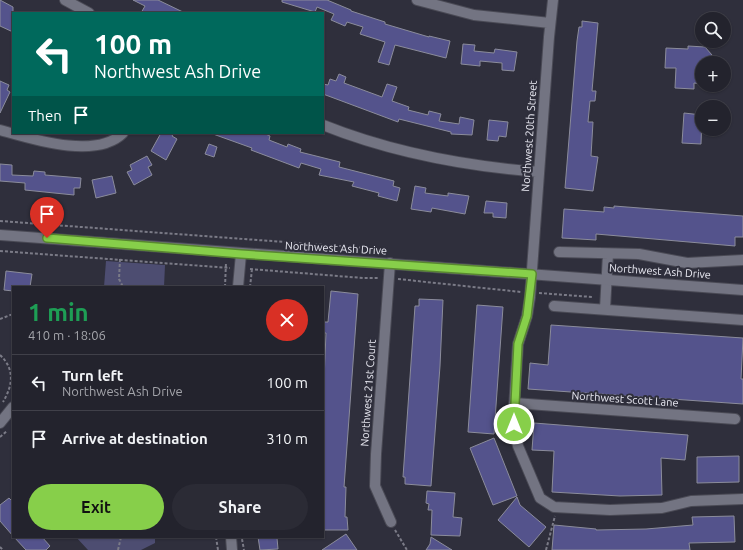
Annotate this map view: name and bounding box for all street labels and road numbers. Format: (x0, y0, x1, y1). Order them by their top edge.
street label: Northwest 20th Street (519, 79, 539, 192)
street label: Northwest Ash Drive (285, 239, 387, 257)
street label: Northwest Ash Drive (609, 261, 711, 281)
street label: Northwest 21st Court (358, 338, 378, 447)
street label: Northwest Scott Lane (571, 389, 679, 409)

